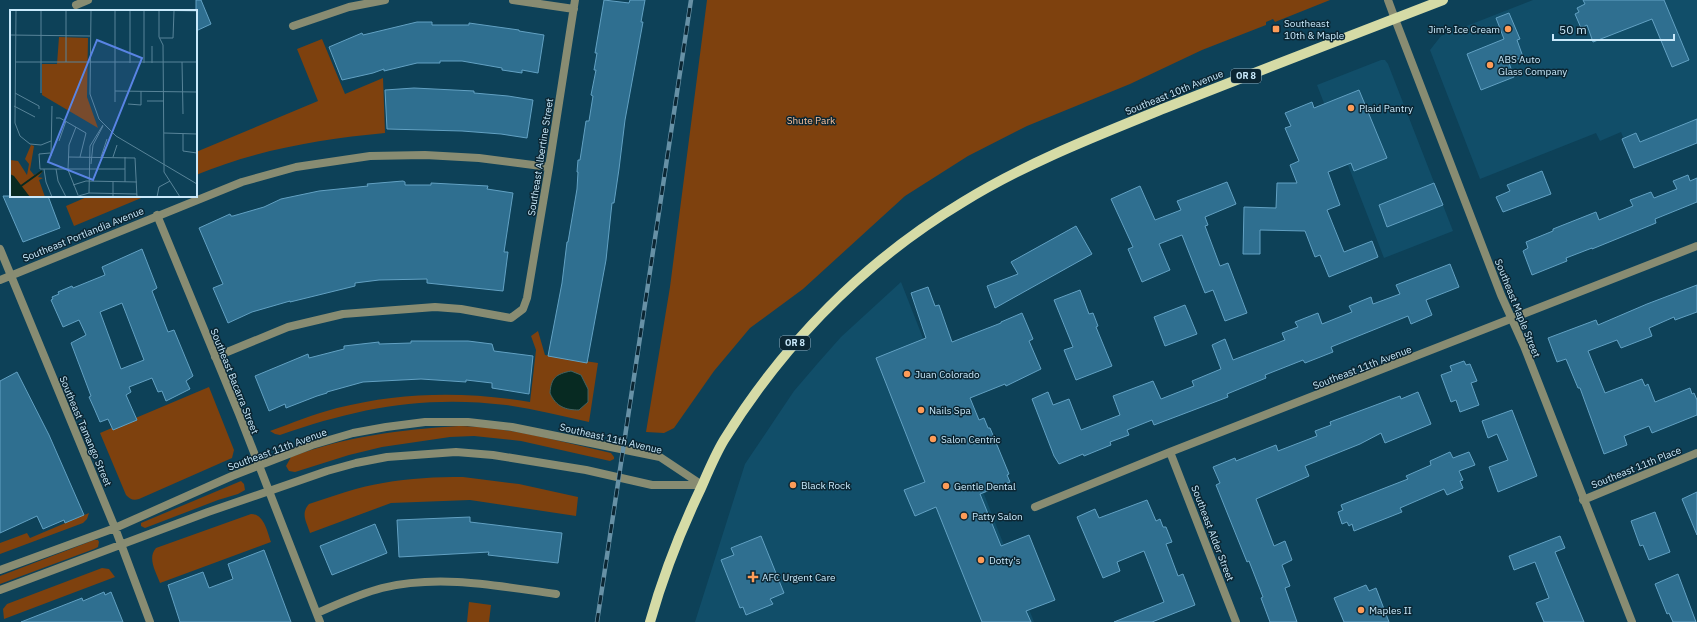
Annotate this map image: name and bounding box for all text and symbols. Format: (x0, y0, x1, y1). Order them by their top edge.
inset map (10, 10, 197, 197)
scale bar (1553, 16, 1674, 42)
place label: Southeast 10th & Maple (1284, 17, 1345, 42)
text: 50 m (1559, 22, 1587, 37)
place label: Jim’s Ice Cream (1428, 23, 1500, 36)
marker: Southeast 10th & Maple (1271, 24, 1281, 34)
marker: Jim’s Ice Cream (1503, 24, 1513, 34)
place label: ABS Auto Glass Company (1498, 53, 1567, 78)
marker: ABS Auto Glass Company (1485, 60, 1495, 70)
street label: Southeast 10th Avenue (1123, 67, 1226, 118)
road number: OR 8 (1231, 69, 1261, 83)
street label: Southeast Albertine Street (525, 97, 556, 217)
place label: Plaid Pantry (1359, 102, 1413, 115)
marker: Plaid Pantry (1346, 103, 1356, 113)
park label: Shute Park (787, 114, 836, 127)
street label: Southeast Portlandia Avenue (21, 204, 146, 265)
street label: Southeast Maple Street (1492, 257, 1543, 360)
street label: Southeast Bacarra Street (207, 327, 262, 436)
road number: OR 8 (780, 336, 810, 350)
street label: Southeast 11th Avenue (1311, 342, 1414, 392)
place label: Juan Colorado (915, 368, 980, 381)
marker: Juan Colorado (902, 369, 912, 379)
street label: Southeast Tamango Street (56, 374, 115, 489)
place label: Nails Spa (929, 404, 971, 417)
marker: Nails Spa (916, 405, 926, 415)
street label: Southeast 11th Avenue (558, 420, 664, 457)
street label: Southeast 11th Avenue (226, 425, 329, 473)
place label: Salon Centric (941, 433, 1001, 446)
marker: Salon Centric (928, 434, 938, 444)
street label: Southeast 11th Place (1589, 443, 1684, 491)
place label: Black Rock (801, 479, 851, 492)
marker: Black Rock (788, 480, 798, 490)
place label: Gentle Dental (954, 480, 1016, 493)
marker: Gentle Dental (941, 481, 951, 491)
street label: Southeast Alder Street (1188, 483, 1237, 583)
place label: Patty Salon (972, 510, 1023, 523)
marker: Patty Salon (959, 511, 969, 521)
place label: Dotty's (989, 554, 1021, 567)
marker: Dotty's (976, 555, 986, 565)
marker: AFC Urgent Care (747, 571, 759, 583)
place label: AFC Urgent Care (762, 571, 836, 584)
place label: Maples II (1369, 604, 1412, 617)
marker: Maples II (1356, 605, 1366, 615)

